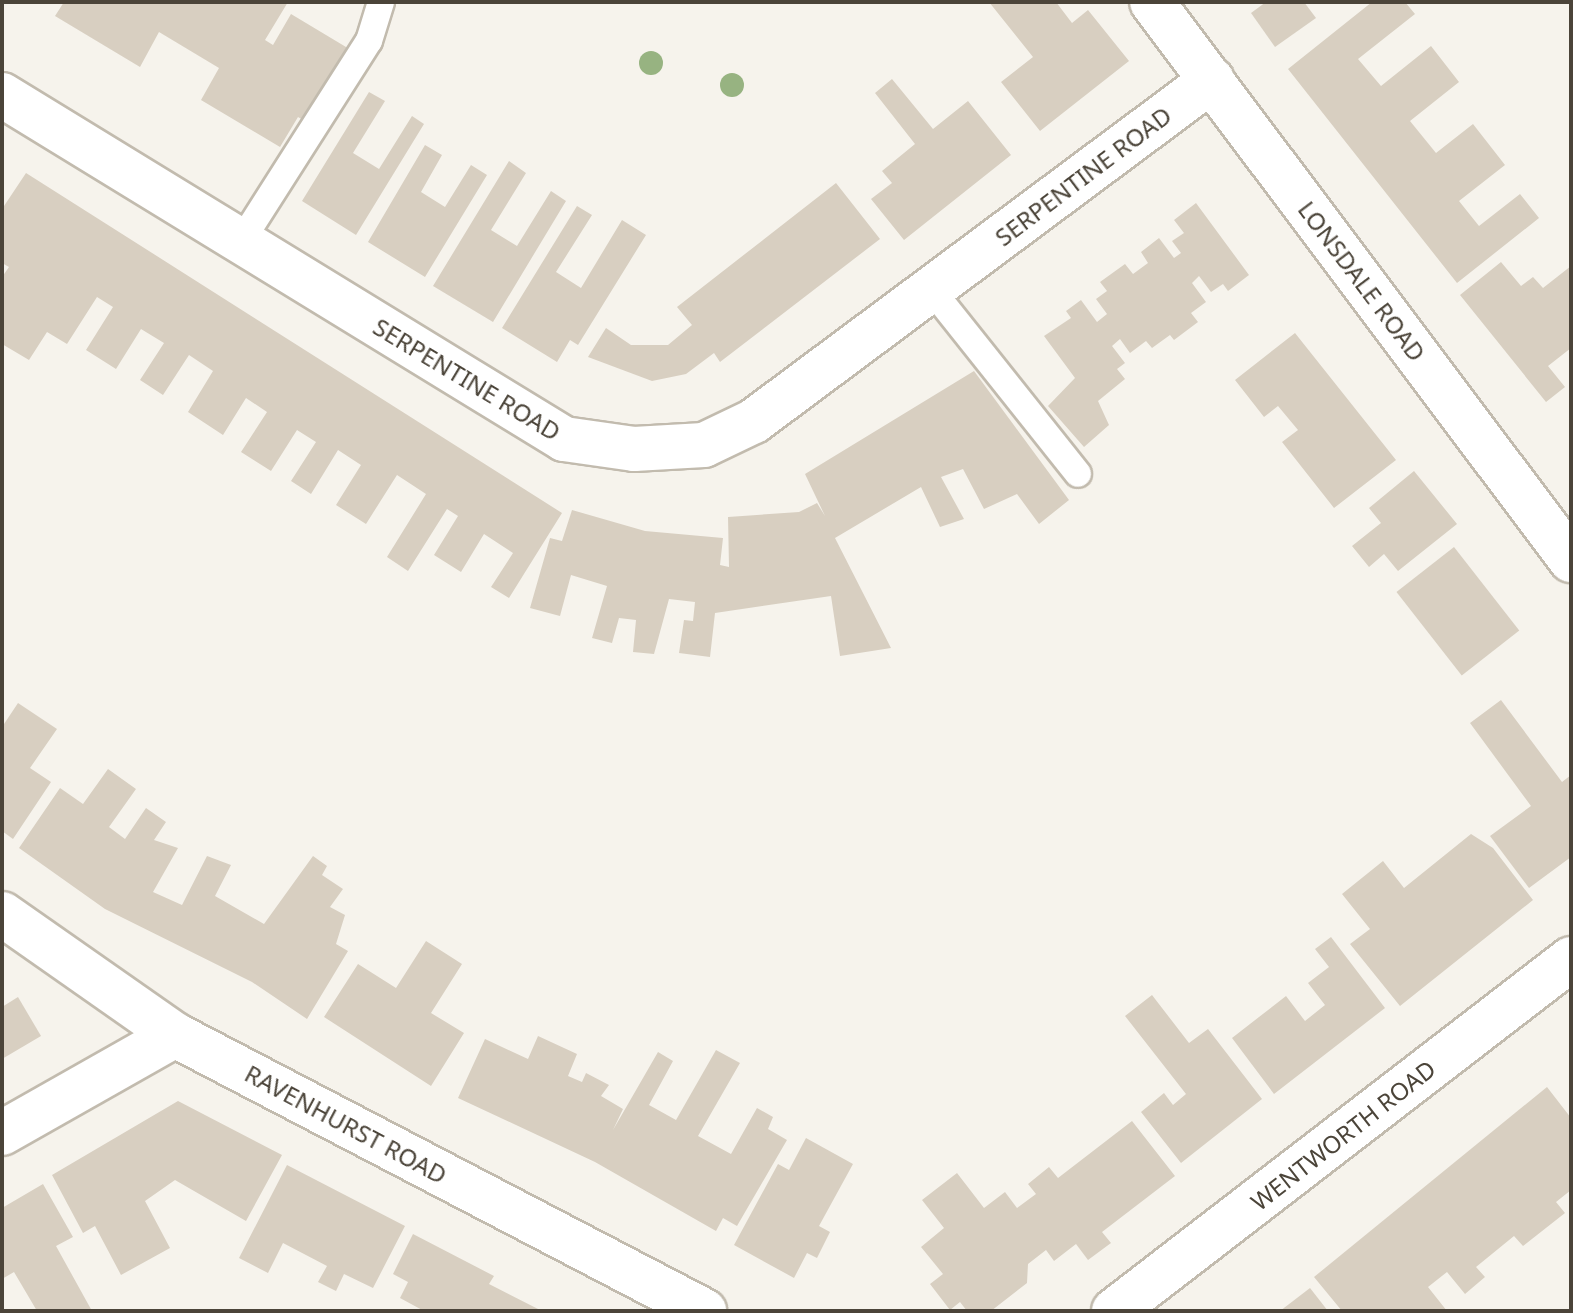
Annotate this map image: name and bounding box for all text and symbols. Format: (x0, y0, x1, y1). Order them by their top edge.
street label: SERPENTINE ROAD (989, 100, 1177, 252)
street label: LONSDALE ROAD (1292, 195, 1432, 367)
street label: SERPENTINE ROAD (368, 312, 566, 446)
street label: WENTWORTH ROAD (1245, 1054, 1441, 1216)
street label: RAVENHURST ROAD (240, 1059, 452, 1189)

